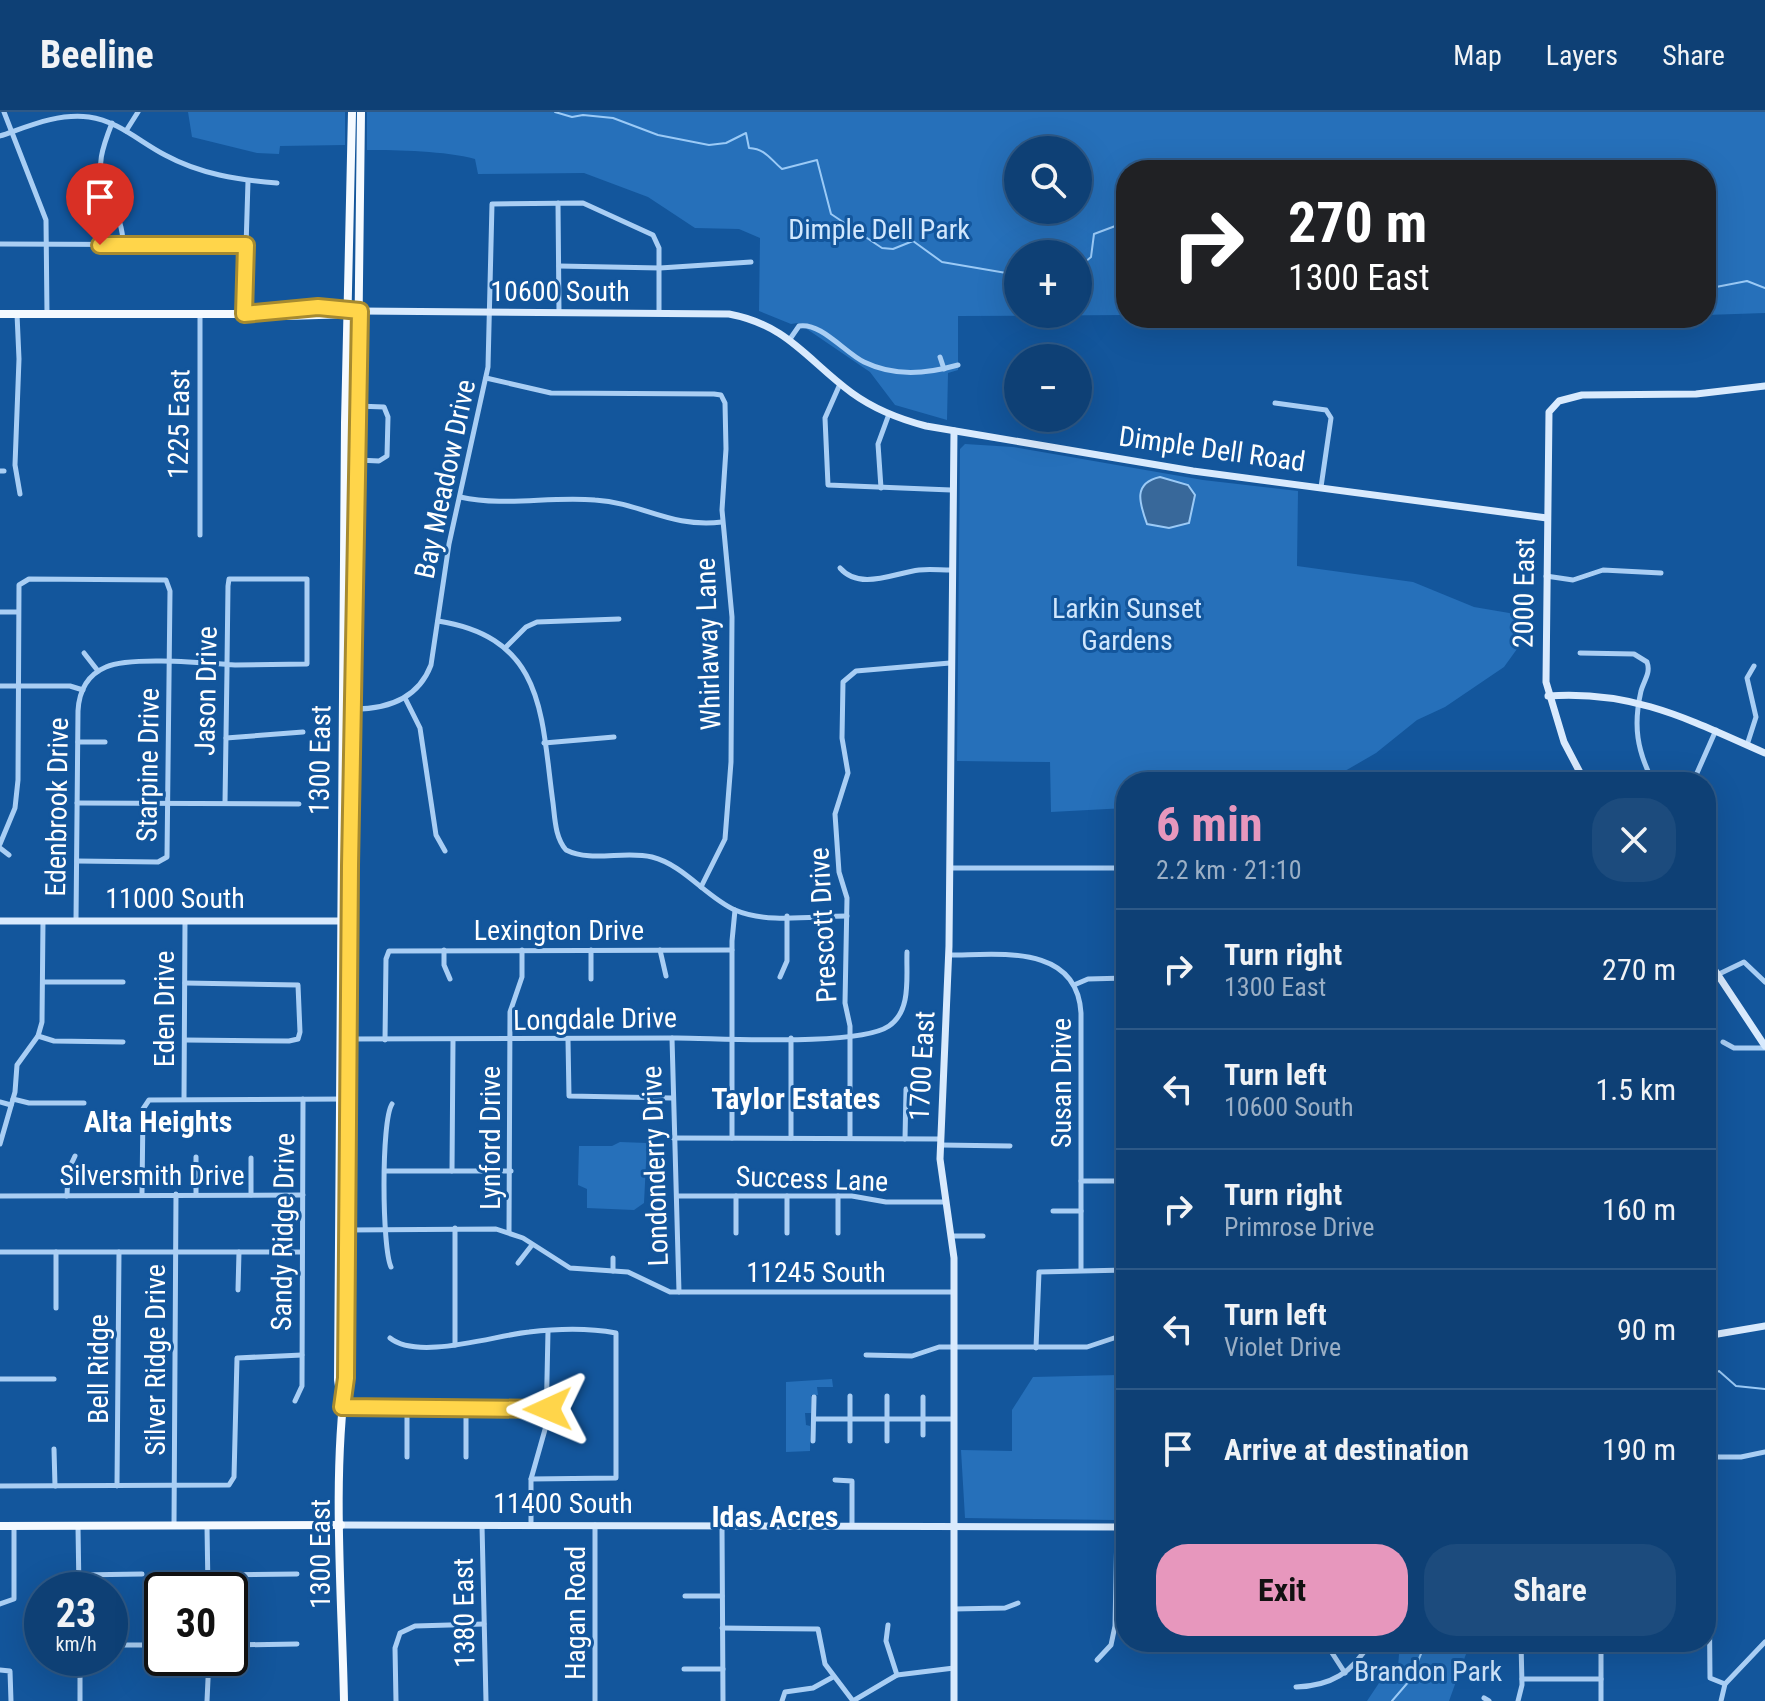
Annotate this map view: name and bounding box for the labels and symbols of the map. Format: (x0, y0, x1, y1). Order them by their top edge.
pin (66, 163, 134, 245)
park label: Dimple Dell Park (788, 213, 970, 246)
street label: 10600 South (490, 275, 630, 308)
street label: 1225 East (162, 369, 196, 479)
street label: Bay Meadow Drive (408, 376, 482, 582)
street label: Dimple Dell Road (1117, 420, 1307, 478)
street label: 2000 East (1507, 538, 1541, 648)
street label: Whirlaway Lane (688, 557, 728, 731)
park label: Larkin Sunset Gardens (1052, 592, 1202, 657)
street label: Jason Drive (188, 626, 224, 756)
street label: Starpine Drive (130, 688, 166, 842)
street label: 1300 East (303, 705, 337, 815)
street label: Edenbrook Drive (39, 717, 75, 897)
street label: Prescott Drive (802, 846, 844, 1004)
street label: 11000 South (105, 882, 245, 915)
street label: Lexington Drive (474, 914, 644, 947)
street label: Eden Drive (148, 951, 181, 1067)
street label: Longdale Drive (513, 1001, 677, 1037)
street label: 1700 East (903, 1010, 941, 1122)
street label: Susan Drive (1045, 1018, 1078, 1148)
street label: Londonderry Drive (635, 1065, 675, 1267)
street label: Lynford Drive (474, 1066, 507, 1210)
district label: Taylor Estates (711, 1081, 881, 1116)
district label: Alta Heights (84, 1104, 232, 1139)
street label: Sandy Ridge Drive (265, 1133, 301, 1331)
street label: Silversmith Drive (59, 1159, 245, 1192)
street label: Success Lane (735, 1160, 889, 1198)
street label: 11245 South (746, 1256, 886, 1289)
street label: Silver Ridge Drive (139, 1264, 172, 1456)
street label: Bell Ridge (82, 1314, 115, 1424)
position arrow (506, 1367, 590, 1451)
street label: 11400 South (493, 1487, 633, 1520)
street label: 1300 East (304, 1499, 337, 1609)
district label: Idas Acres (712, 1499, 839, 1534)
street label: Hagan Road (559, 1546, 592, 1680)
street label: 1380 East (447, 1558, 481, 1668)
speed limit sign: 30 (144, 1572, 248, 1676)
park label: Brandon Park (1354, 1655, 1502, 1688)

